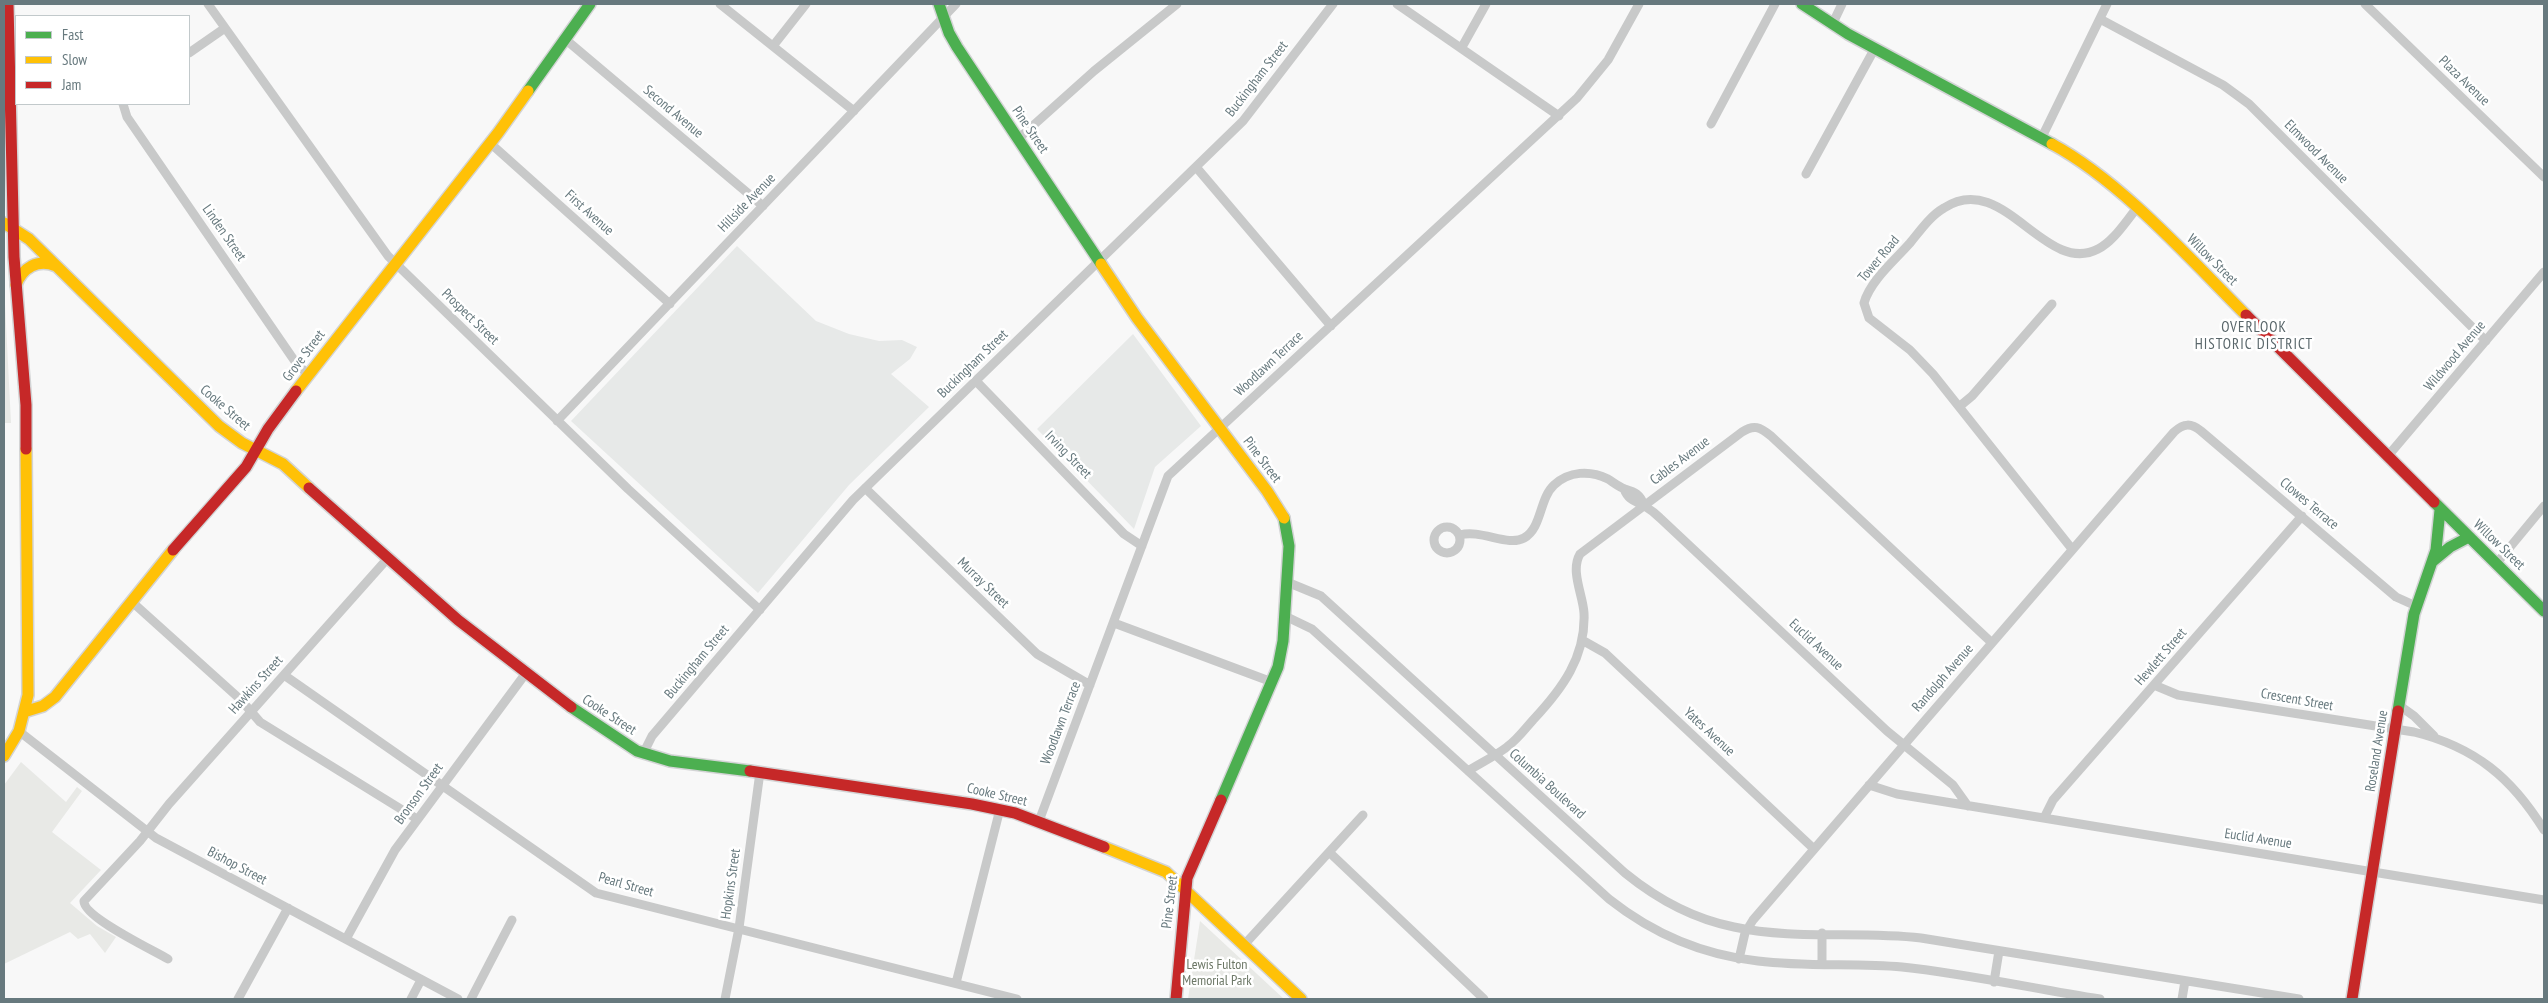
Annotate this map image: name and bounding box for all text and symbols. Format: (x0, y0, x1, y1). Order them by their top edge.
legend (15, 15, 190, 105)
text: Fast (62, 25, 83, 44)
street label: Buckingham Street (1222, 38, 1292, 120)
text: Slow (62, 50, 87, 69)
street label: Plaza Avenue (2435, 53, 2493, 109)
text: Jam (62, 75, 81, 94)
street label: Second Avenue (640, 82, 706, 142)
street label: Pine Street (1008, 103, 1052, 157)
street label: Elmwood Avenue (2281, 117, 2351, 187)
street label: Hillside Avenue (715, 170, 779, 236)
street label: First Avenue (561, 187, 617, 239)
street label: Linden Street (198, 202, 250, 264)
street label: Willow Street (2183, 231, 2241, 289)
street label: Tower Road (1855, 232, 1903, 286)
street label: Prospect Street (438, 286, 502, 348)
street label: Wildwood Avenue (2421, 317, 2489, 395)
district label: OVERLOOK HISTORIC DISTRICT (2193, 319, 2315, 354)
street label: Buckingham Street (934, 326, 1012, 402)
street label: Grove Street (279, 327, 329, 385)
street label: Woodlawn Terrace (1231, 328, 1307, 400)
street label: Cooke Street (196, 382, 254, 434)
street label: Irving Street (1041, 428, 1095, 482)
street label: Cables Avenue (1647, 433, 1713, 489)
street label: Pine Street (1239, 434, 1285, 486)
street label: Clowes Terrace (2276, 475, 2342, 533)
street label: Willow Street (2470, 516, 2528, 574)
street label: Murray Street (954, 554, 1012, 612)
street label: Euclid Avenue (1785, 616, 1847, 674)
street label: Buckingham Street (661, 622, 733, 702)
street label: Hewlett Street (2132, 625, 2190, 689)
street label: Randolph Avenue (1909, 641, 1977, 715)
street label: Hawkins Street (225, 652, 287, 718)
street label: Woodlawn Terrace (1037, 679, 1085, 767)
street label: Crescent Street (2260, 685, 2334, 715)
street label: Cooke Street (579, 691, 639, 739)
street label: Yates Avenue (1680, 704, 1738, 760)
street label: Roseland Avenue (2362, 709, 2392, 793)
street label: Columbia Boulevard (1505, 745, 1589, 823)
street label: Bronson Street (391, 760, 447, 828)
street label: Cooke Street (965, 780, 1029, 810)
street label: Euclid Avenue (2223, 825, 2293, 853)
street label: Bishop Street (205, 843, 269, 889)
street label: Hopkins Street (718, 848, 744, 920)
street label: Pearl Street (597, 869, 655, 901)
street label: Pine Street (1158, 875, 1182, 929)
park label: Lewis Fulton Memorial Park (1182, 957, 1252, 990)

